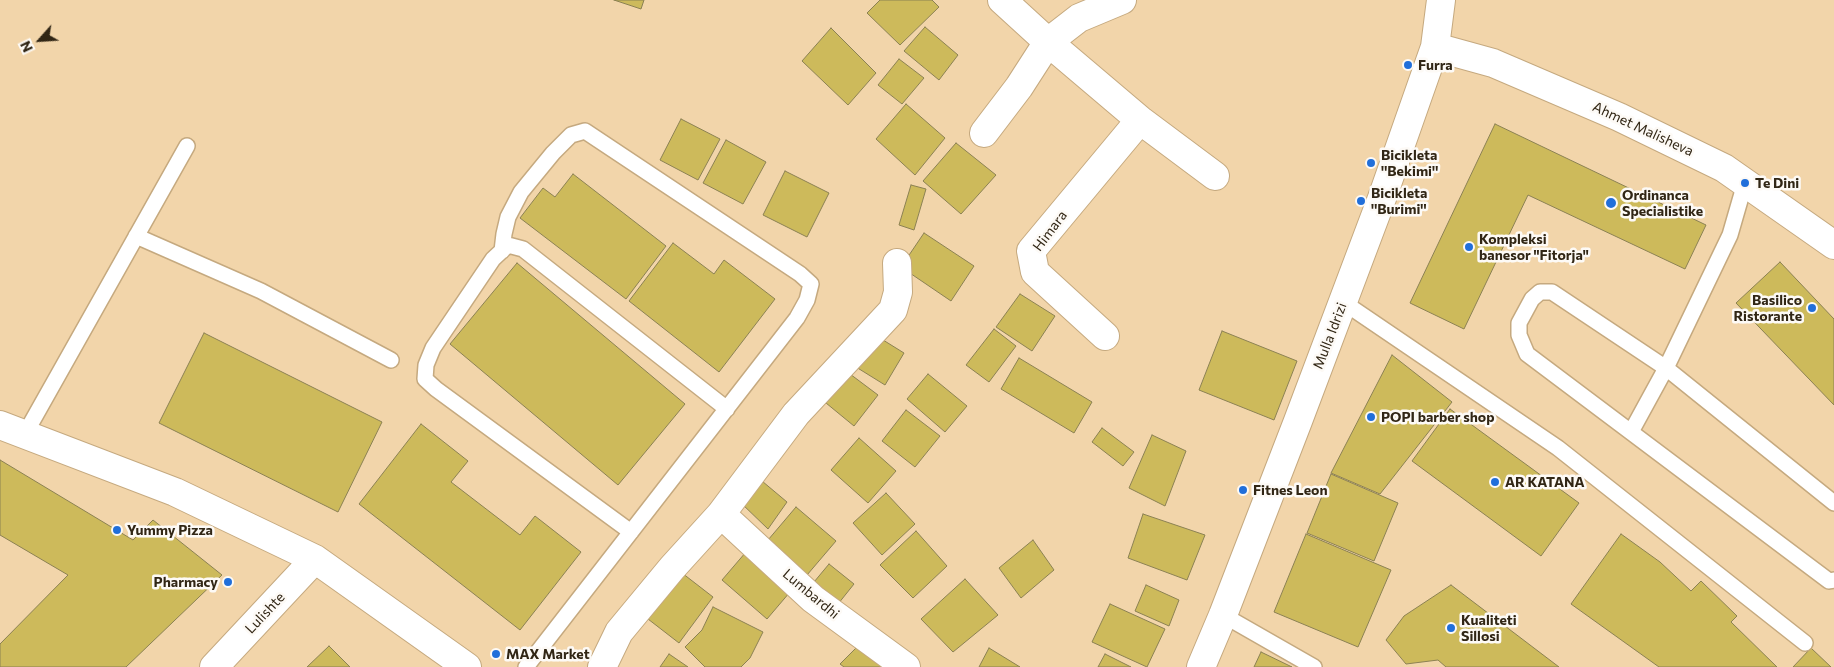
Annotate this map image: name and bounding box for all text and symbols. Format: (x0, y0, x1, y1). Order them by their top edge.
north arrow (15, 15, 65, 65)
text: N (16, 38, 36, 55)
place label: Furra (1418, 57, 1453, 73)
marker: Furra (1402, 59, 1414, 71)
street label: Ahmet Malisheva (1590, 98, 1696, 160)
place label: Bicikleta ''Bekimi'' (1381, 147, 1438, 180)
marker: Bicikleta ''Bekimi'' (1365, 157, 1377, 169)
place label: Te Dini (1755, 175, 1799, 191)
marker: Te Dini (1739, 177, 1751, 189)
place label: Bicikleta ''Burimi'' (1371, 185, 1427, 218)
place label: Ordinanca Specialistike (1622, 187, 1703, 220)
marker: Bicikleta ''Burimi'' (1355, 195, 1367, 207)
marker: Ordinanca Specialistike (1604, 196, 1618, 210)
street label: Himara (1029, 207, 1071, 255)
place label: Kompleksi banesor "Fitorja" (1479, 231, 1589, 264)
marker: Kompleksi banesor "Fitorja" (1463, 241, 1475, 253)
place label: Basilico Ristorante (1733, 292, 1802, 324)
street label: Mulla Idrizi (1310, 300, 1350, 372)
marker: Basilico Ristorante (1806, 302, 1818, 314)
place label: POPI barber shop (1381, 409, 1494, 425)
marker: POPI barber shop (1365, 411, 1377, 423)
place label: AR KATANA (1505, 474, 1585, 490)
marker: AR KATANA (1489, 476, 1501, 488)
place label: Fitnes Leon (1253, 482, 1328, 498)
marker: Fitnes Leon (1237, 484, 1249, 496)
place label: Yummy Pizza (127, 522, 213, 538)
marker: Yummy Pizza (111, 524, 123, 536)
street label: Lumbardhi (779, 565, 843, 623)
place label: Pharmacy (154, 574, 218, 590)
marker: Pharmacy (222, 576, 234, 588)
street label: Lulishte (242, 589, 288, 637)
place label: Kualiteti Sillosi (1461, 612, 1517, 644)
marker: Kualiteti Sillosi (1445, 622, 1457, 634)
place label: MAX Market (506, 646, 590, 662)
marker: MAX Market (490, 648, 502, 660)

